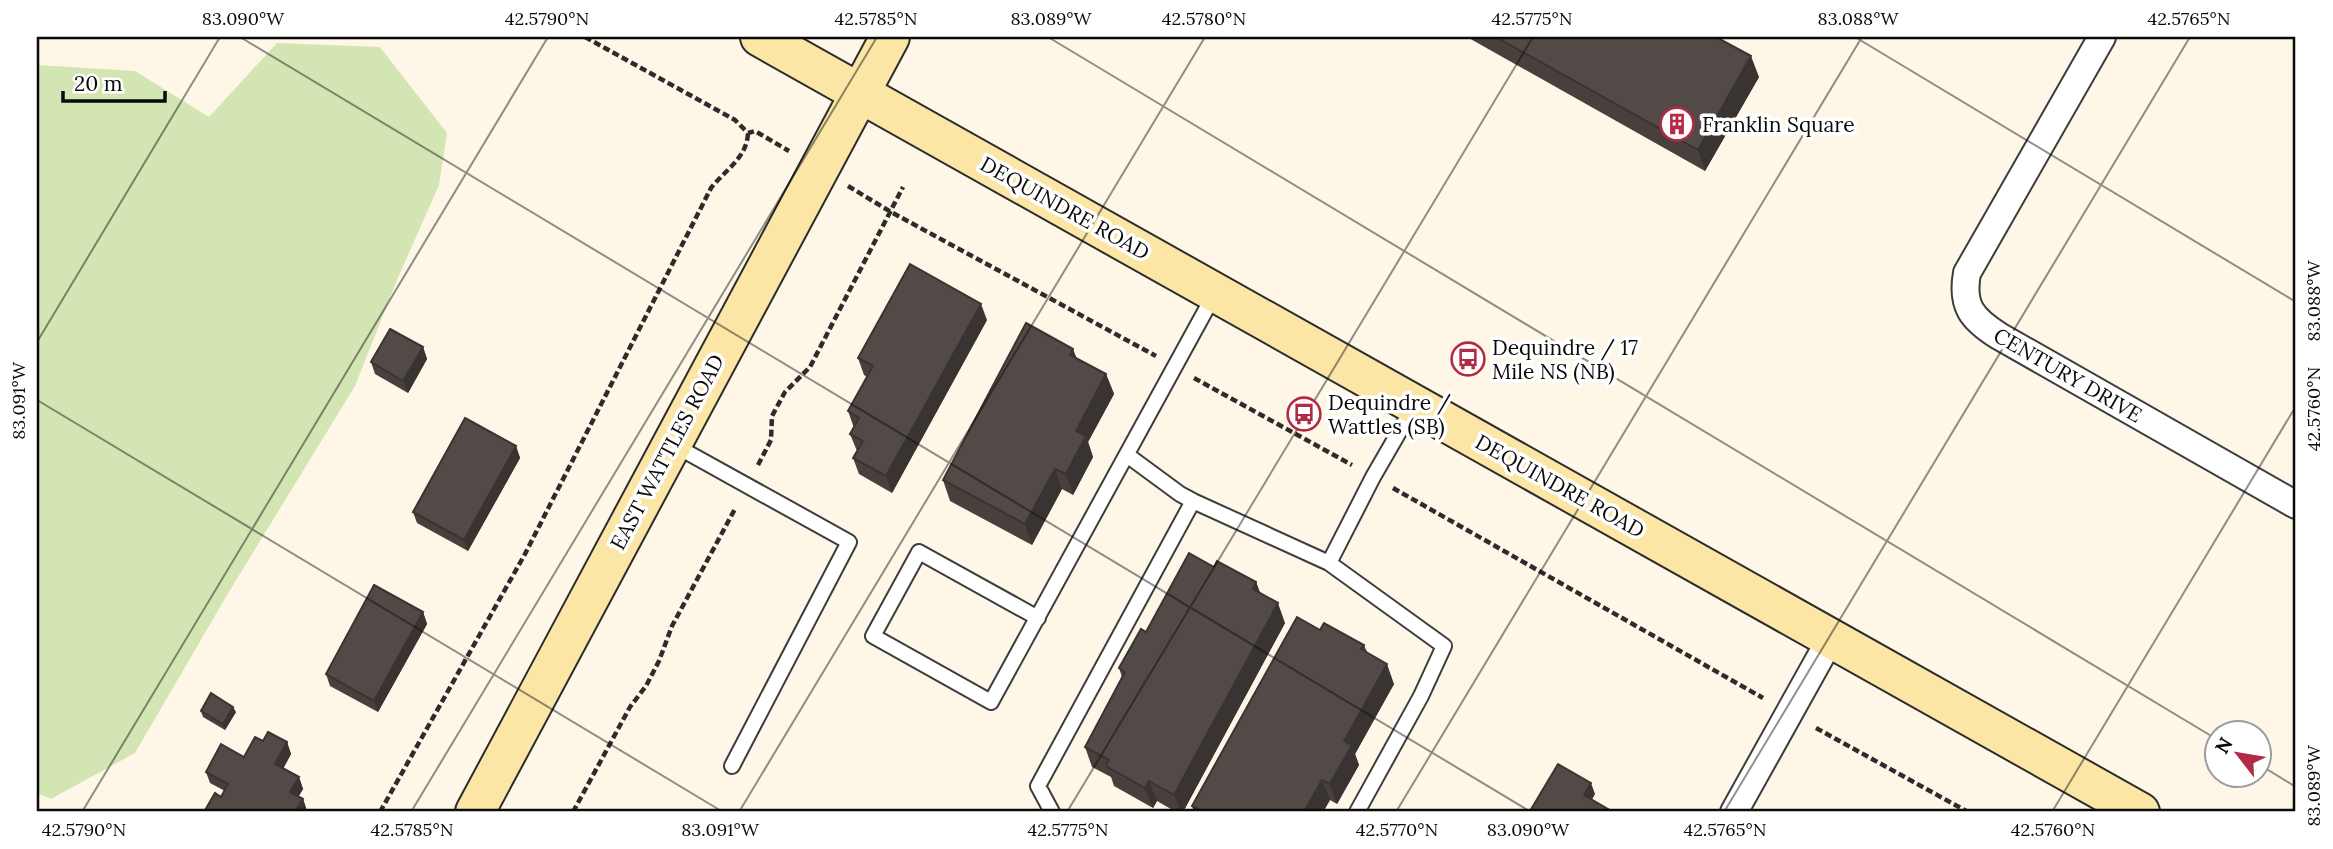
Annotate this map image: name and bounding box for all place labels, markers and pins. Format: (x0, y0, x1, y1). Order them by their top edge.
building icon: Franklin Square (1658, 105, 1696, 143)
place label: Franklin Square (1702, 111, 1855, 138)
place label: Dequindre / 17 Mile NS (NB) (1492, 334, 1638, 385)
bus stop icon: Dequindre / 17 Mile NS (NB) (1449, 340, 1487, 378)
place label: Dequindre / Wattles (SB) (1328, 389, 1452, 440)
bus stop icon: Dequindre / Wattles (SB) (1285, 395, 1323, 433)

